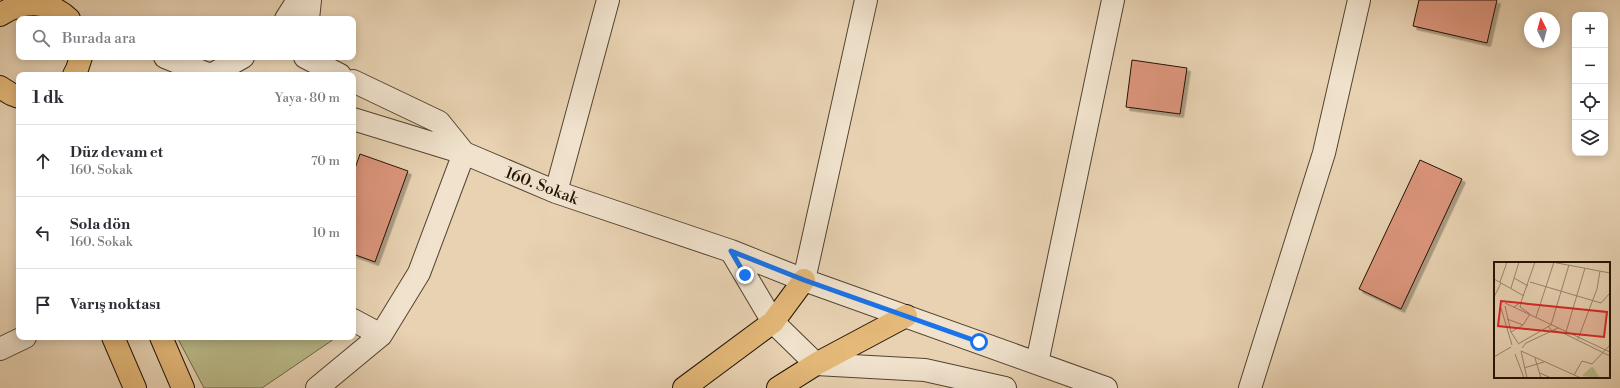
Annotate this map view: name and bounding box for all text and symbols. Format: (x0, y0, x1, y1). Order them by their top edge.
north arrow (1524, 12, 1560, 48)
map controls (1572, 12, 1608, 156)
button: + (1572, 12, 1608, 48)
search box (16, 16, 356, 60)
icon: search (30, 27, 52, 49)
text: Burada ara (62, 29, 136, 48)
button: − (1572, 48, 1608, 84)
button: locate (1572, 84, 1608, 120)
text: 1 dk (32, 87, 64, 109)
text: Yaya · 80 m (275, 90, 340, 106)
button: layers (1572, 120, 1608, 156)
text: Düz devam et (70, 143, 163, 162)
icon: ahead (32, 150, 54, 172)
text: 70 m (311, 153, 340, 169)
text: 160. Sokak (70, 162, 133, 178)
street label: 160. Sokak (502, 163, 583, 210)
text: Sola dön (70, 215, 130, 234)
icon: left (32, 222, 54, 244)
text: 10 m (312, 225, 340, 241)
text: 160. Sokak (70, 234, 133, 250)
inset map (1494, 262, 1610, 378)
route end (736, 266, 754, 284)
icon: arrive (32, 294, 54, 316)
text: Varış noktası (70, 295, 161, 314)
route start (970, 333, 988, 351)

